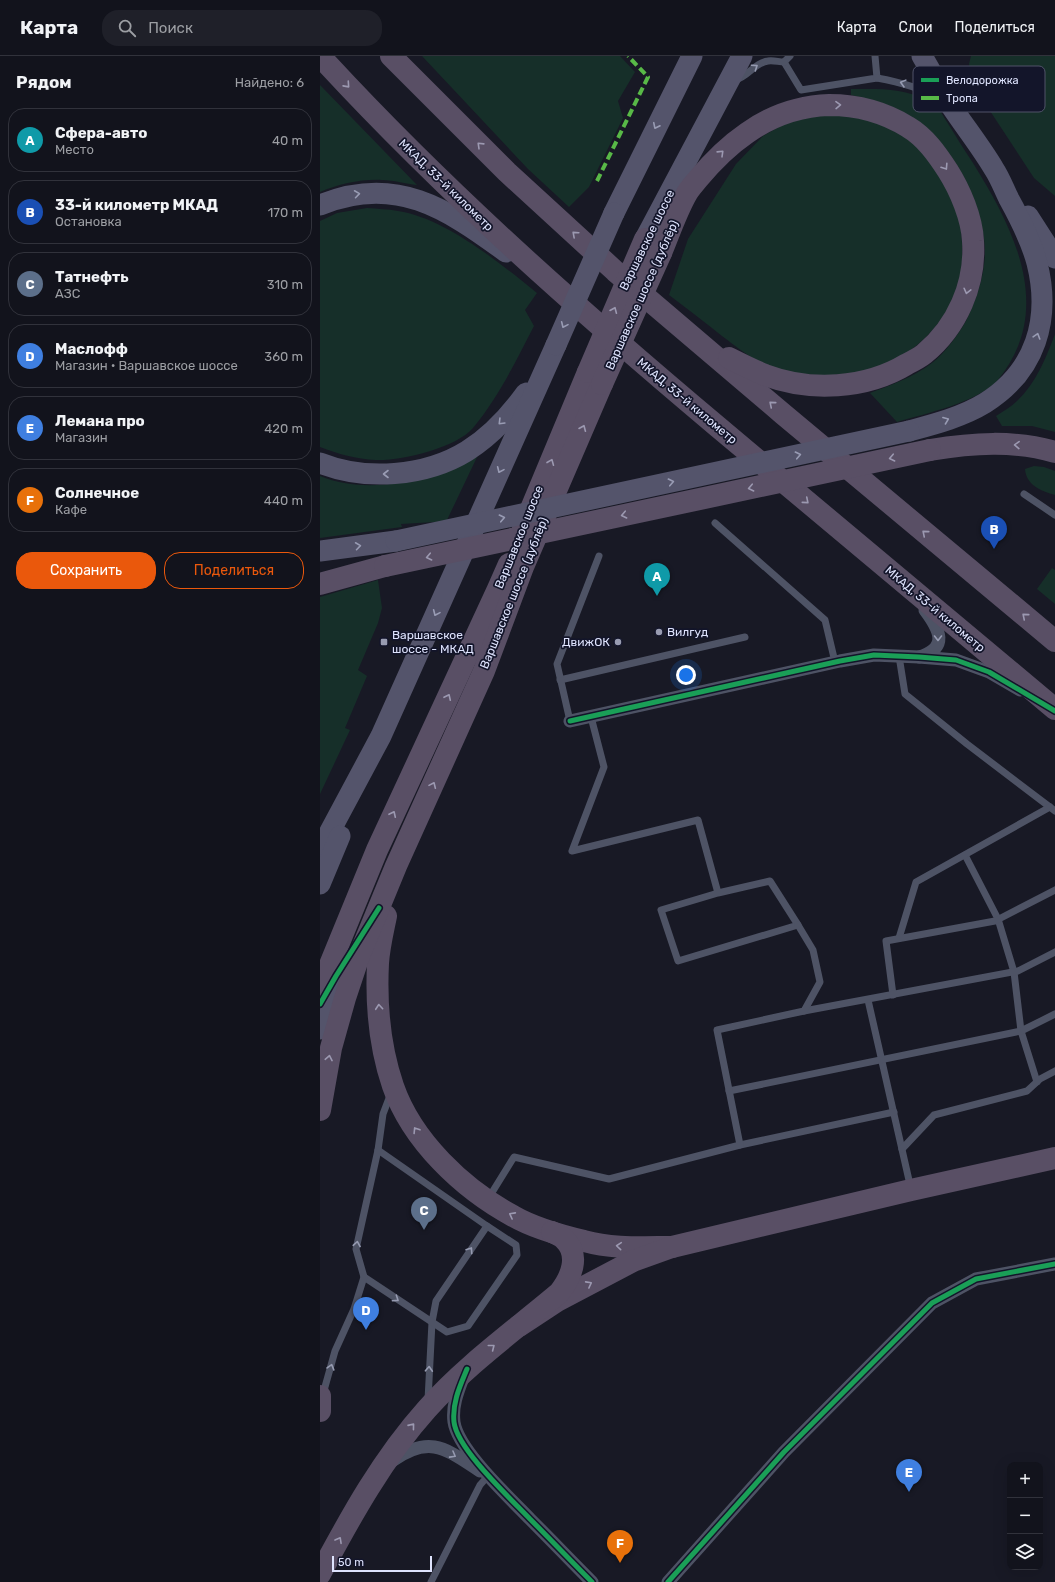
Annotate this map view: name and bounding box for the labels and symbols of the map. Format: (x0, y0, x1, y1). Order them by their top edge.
one-way arrow (751, 64, 758, 72)
legend (913, 66, 1045, 112)
text: Велодорожка (946, 74, 1019, 87)
one-way arrow (900, 79, 907, 88)
one-way arrow (342, 80, 349, 88)
text: Тропа (946, 92, 978, 105)
one-way arrow (835, 101, 841, 109)
one-way arrow (654, 121, 661, 129)
street label: МКАД, 33-й километр (396, 136, 496, 234)
one-way arrow (477, 143, 485, 150)
one-way arrow (716, 151, 724, 158)
one-way arrow (941, 163, 948, 170)
street label: Варшавское шоссе (617, 187, 678, 293)
one-way arrow (354, 190, 360, 199)
street label: Варшавское шоссе (дублёр) (603, 218, 681, 372)
one-way arrow (572, 232, 579, 239)
one-way arrow (963, 288, 971, 294)
one-way arrow (609, 307, 617, 315)
one-way arrow (561, 321, 569, 329)
one-way arrow (1032, 332, 1041, 339)
street label: МКАД, 33-й километр (634, 355, 740, 447)
one-way arrow (769, 402, 777, 409)
one-way arrow (498, 417, 506, 425)
one-way arrow (943, 417, 950, 425)
one-way arrow (578, 425, 586, 433)
one-way arrow (1014, 441, 1020, 449)
one-way arrow (795, 451, 801, 459)
one-way arrow (889, 453, 895, 462)
one-way arrow (546, 459, 554, 466)
one-way arrow (497, 465, 505, 473)
one-way arrow (383, 470, 389, 478)
one-way arrow (668, 479, 674, 487)
street label: Варшавское шоссе (492, 483, 546, 591)
one-way arrow (748, 483, 755, 492)
one-way arrow (801, 496, 808, 503)
one-way arrow (621, 511, 627, 519)
one-way arrow (499, 514, 506, 523)
street label: Варшавское шоссе (дублёр) (477, 515, 551, 671)
pin: B (981, 516, 1007, 549)
one-way arrow (923, 530, 930, 537)
one-way arrow (355, 542, 361, 551)
one-way arrow (426, 552, 432, 560)
pin: A (644, 563, 670, 596)
street label: МКАД, 33-й километр (882, 563, 988, 655)
one-way arrow (433, 609, 441, 616)
one-way arrow (1022, 613, 1030, 620)
place label: Вилгуд (667, 625, 708, 639)
marker: Вилгуд (654, 627, 664, 637)
place label: Варшавское шоссе - МКАД (392, 628, 474, 656)
place label: ДвижОК (562, 635, 610, 649)
one-way arrow (934, 635, 942, 641)
marker: Варшавское шоссе - МКАД (379, 637, 389, 647)
marker: ДвижОК (613, 637, 623, 647)
your location (676, 665, 696, 685)
one-way arrow (443, 693, 451, 701)
one-way arrow (428, 782, 436, 789)
one-way arrow (389, 811, 397, 818)
one-way arrow (375, 1004, 384, 1010)
one-way arrow (324, 1055, 333, 1061)
one-way arrow (414, 1127, 421, 1134)
pin: C (411, 1197, 437, 1230)
one-way arrow (509, 1212, 516, 1220)
one-way arrow (353, 1241, 361, 1247)
one-way arrow (616, 1242, 622, 1251)
one-way arrow (465, 1248, 472, 1255)
one-way arrow (584, 1282, 592, 1289)
one-way arrow (392, 1294, 399, 1302)
pin: D (353, 1297, 379, 1330)
one-way arrow (488, 1344, 495, 1351)
one-way arrow (326, 1363, 335, 1370)
one-way arrow (425, 1366, 434, 1372)
one-way arrow (408, 1424, 415, 1431)
one-way arrow (449, 1450, 457, 1457)
pin: E (896, 1459, 922, 1492)
pin: F (607, 1530, 633, 1563)
one-way arrow (334, 1537, 341, 1544)
scale bar (332, 1554, 432, 1573)

